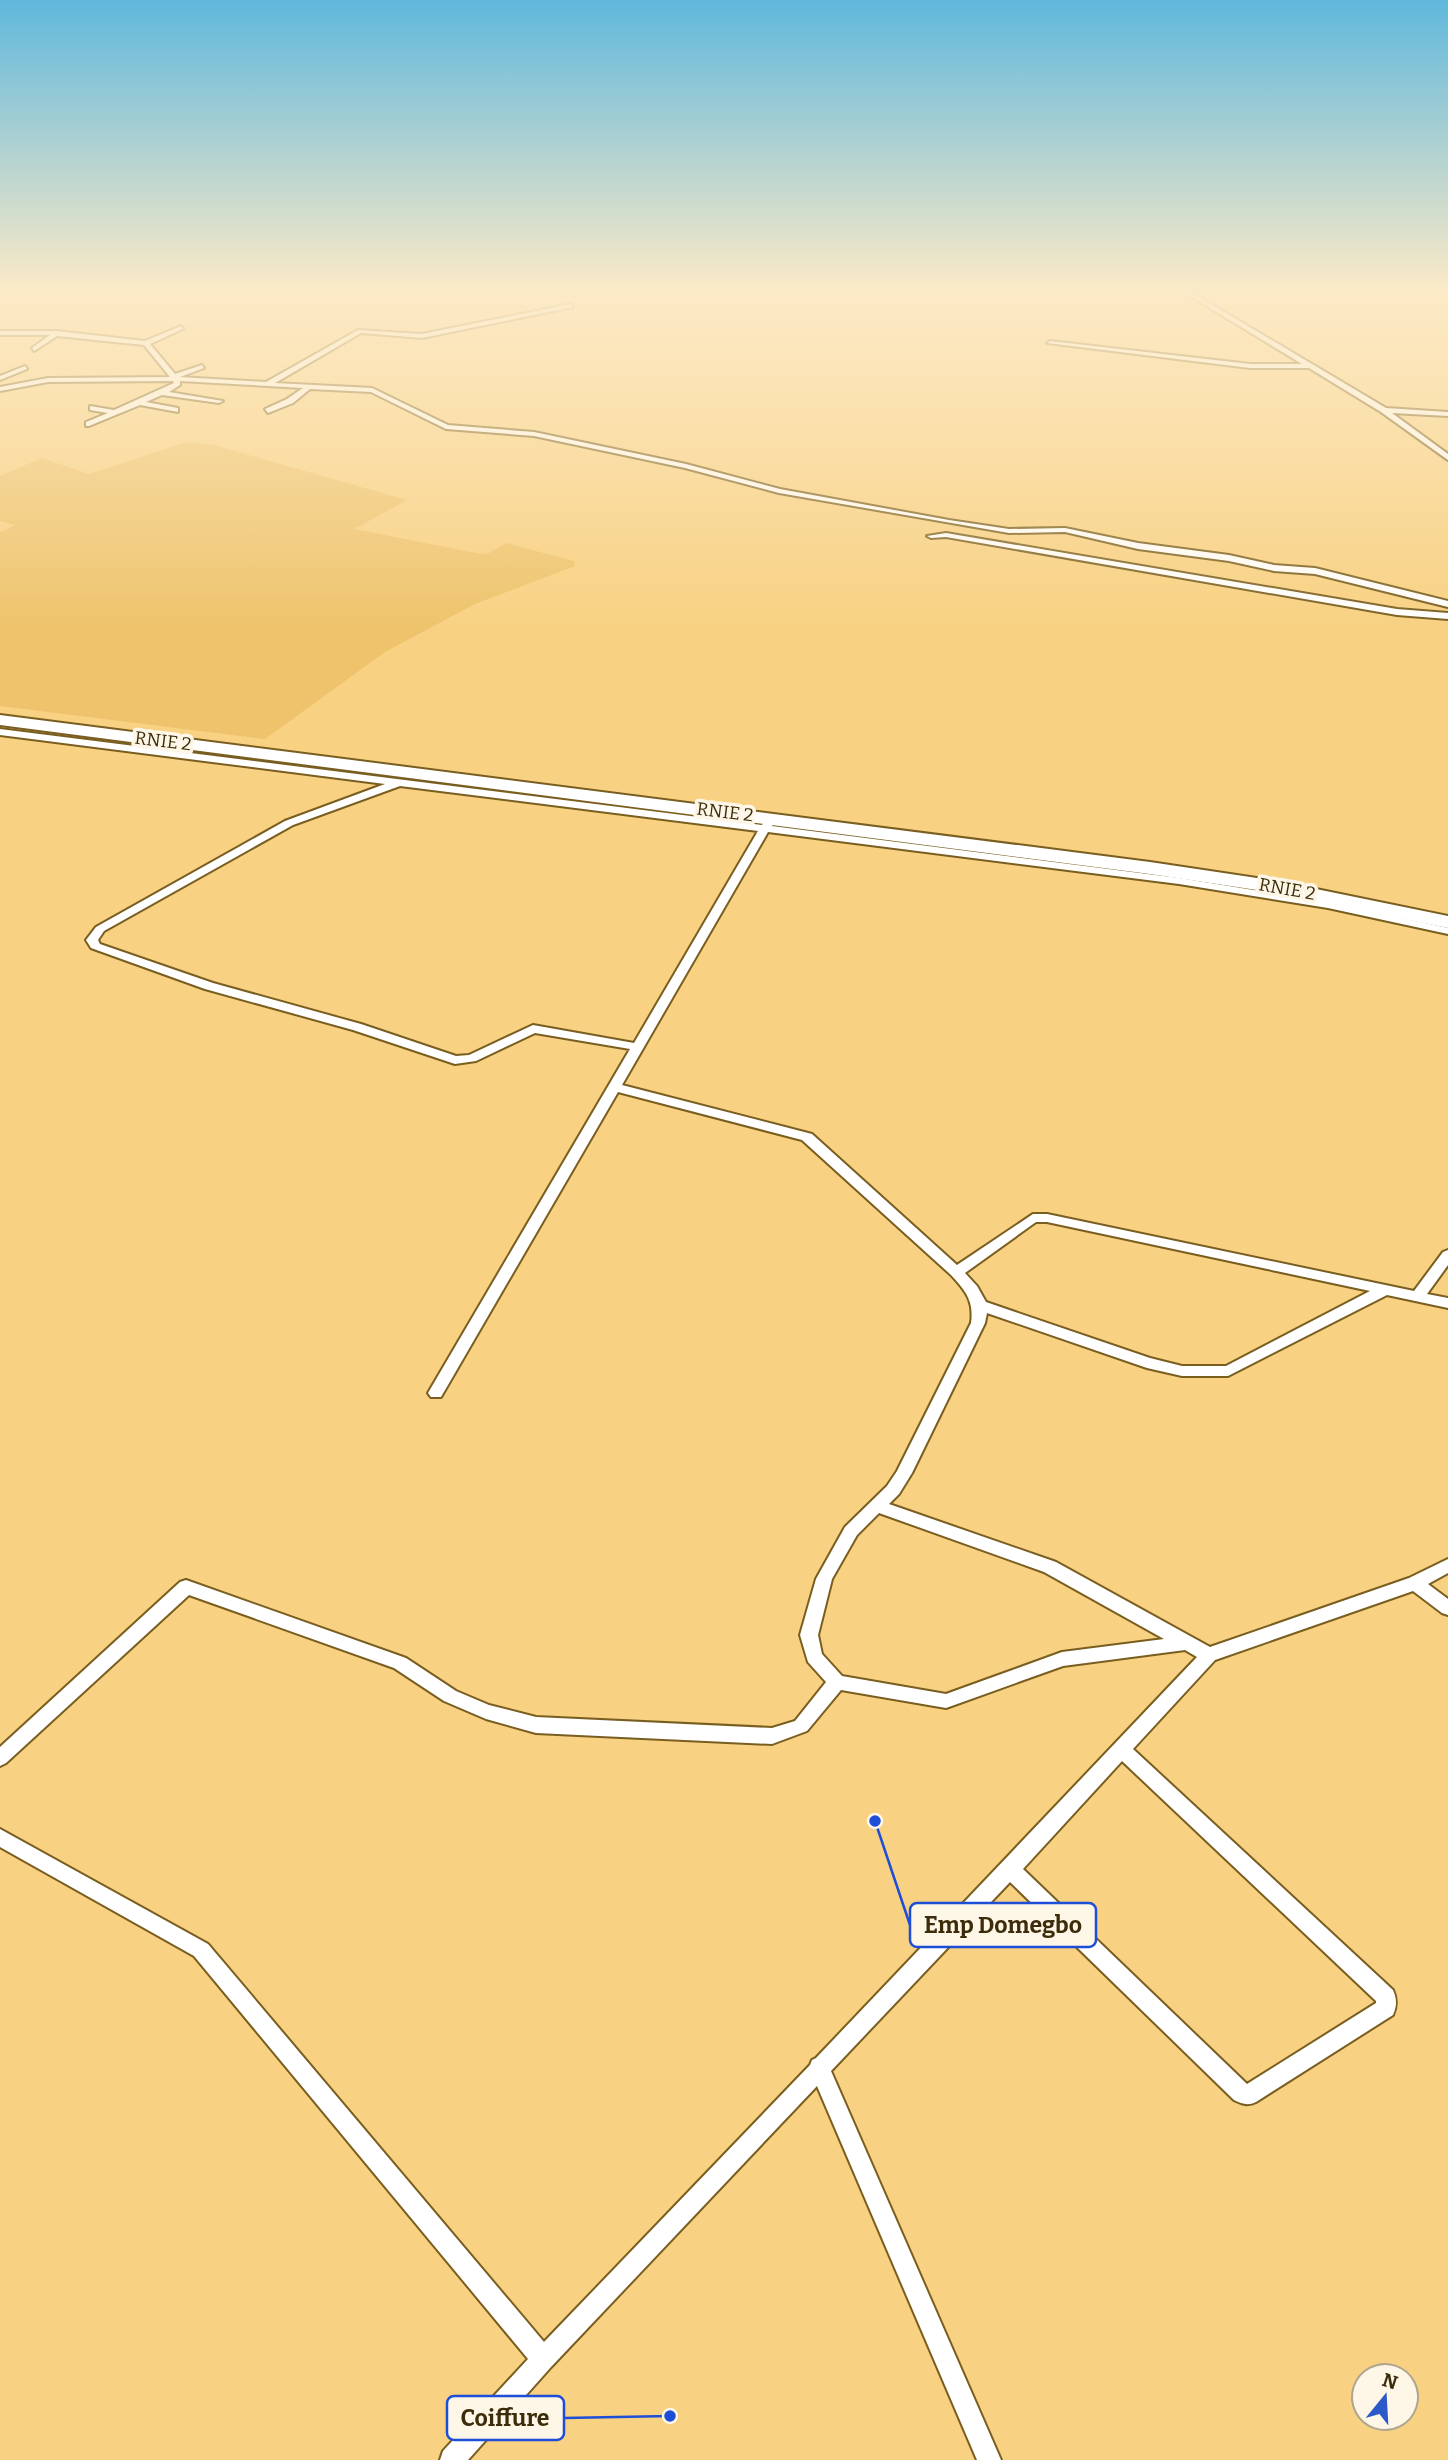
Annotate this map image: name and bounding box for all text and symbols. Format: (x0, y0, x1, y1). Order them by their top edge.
street label: RNIE 2 (133, 727, 193, 755)
street label: RNIE 2 (695, 798, 755, 826)
street label: RNIE 2 (1257, 873, 1317, 905)
callout: Emp Domegbo (910, 1903, 1096, 1947)
text: Emp Domegbo (924, 1911, 1082, 1939)
north arrow (1350, 2362, 1420, 2432)
text: N (1380, 2368, 1401, 2395)
callout: Coiffure (447, 2396, 564, 2440)
text: Coiffure (461, 2404, 549, 2432)

